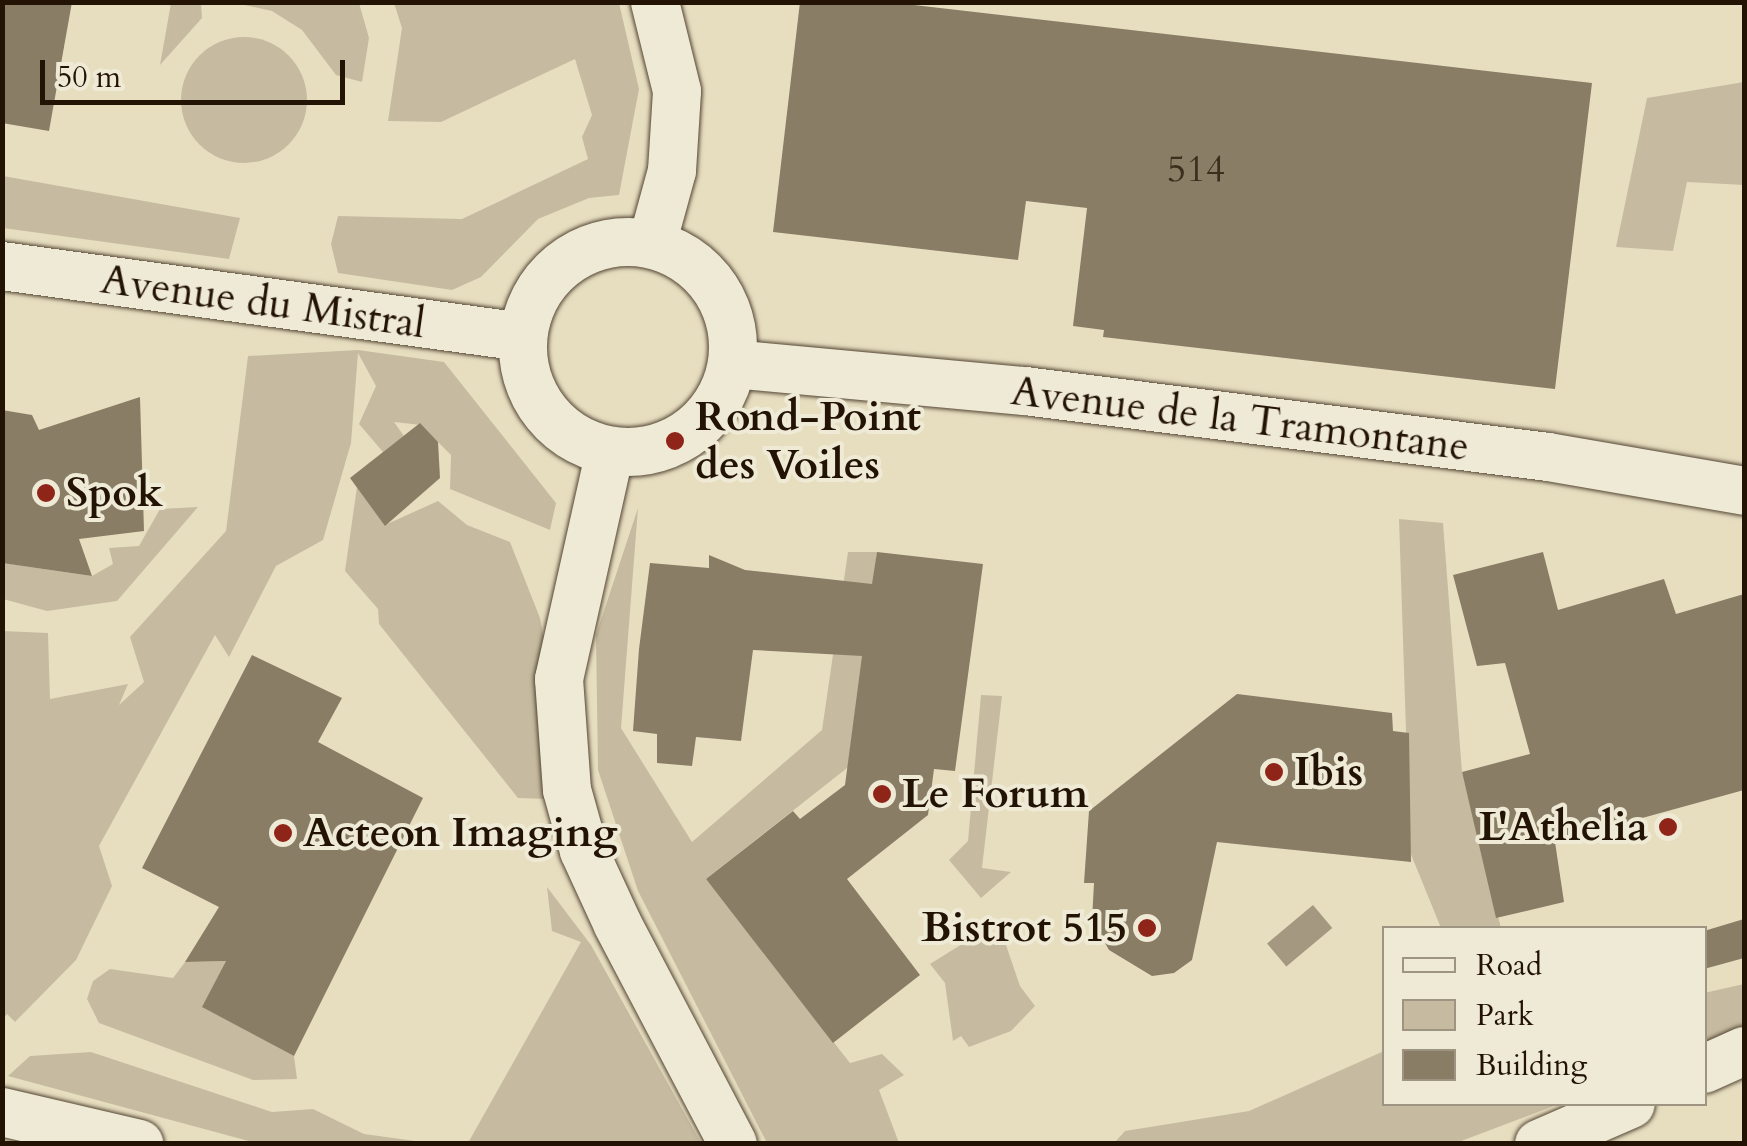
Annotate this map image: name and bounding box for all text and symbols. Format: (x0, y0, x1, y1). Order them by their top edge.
scale bar (45, 40, 350, 102)
text: 50 m (57, 57, 121, 98)
house number: 514 (1167, 147, 1225, 193)
street label: Avenue du Mistral (98, 254, 428, 350)
street label: Avenue de la Tramontane (1008, 366, 1472, 472)
place label: Rond-Point des Voiles (695, 392, 921, 491)
marker: Rond-Point des Voiles (664, 430, 686, 452)
place label: Spok (66, 468, 163, 518)
marker: Spok (35, 482, 57, 504)
place label: Ibis (1294, 747, 1363, 797)
marker: Ibis (1263, 761, 1285, 783)
place label: Le Forum (902, 769, 1088, 819)
marker: Le Forum (871, 783, 893, 805)
place label: L'Athelia (1479, 802, 1648, 852)
place label: Acteon Imaging (303, 808, 618, 858)
marker: L'Athelia (1657, 816, 1679, 838)
marker: Acteon Imaging (272, 822, 294, 844)
place label: Bistrot 515 (921, 903, 1127, 953)
marker: Bistrot 515 (1136, 917, 1158, 939)
legend (1382, 926, 1707, 1106)
text: Road (1476, 945, 1542, 986)
text: Park (1476, 995, 1534, 1036)
text: Building (1476, 1045, 1587, 1086)

